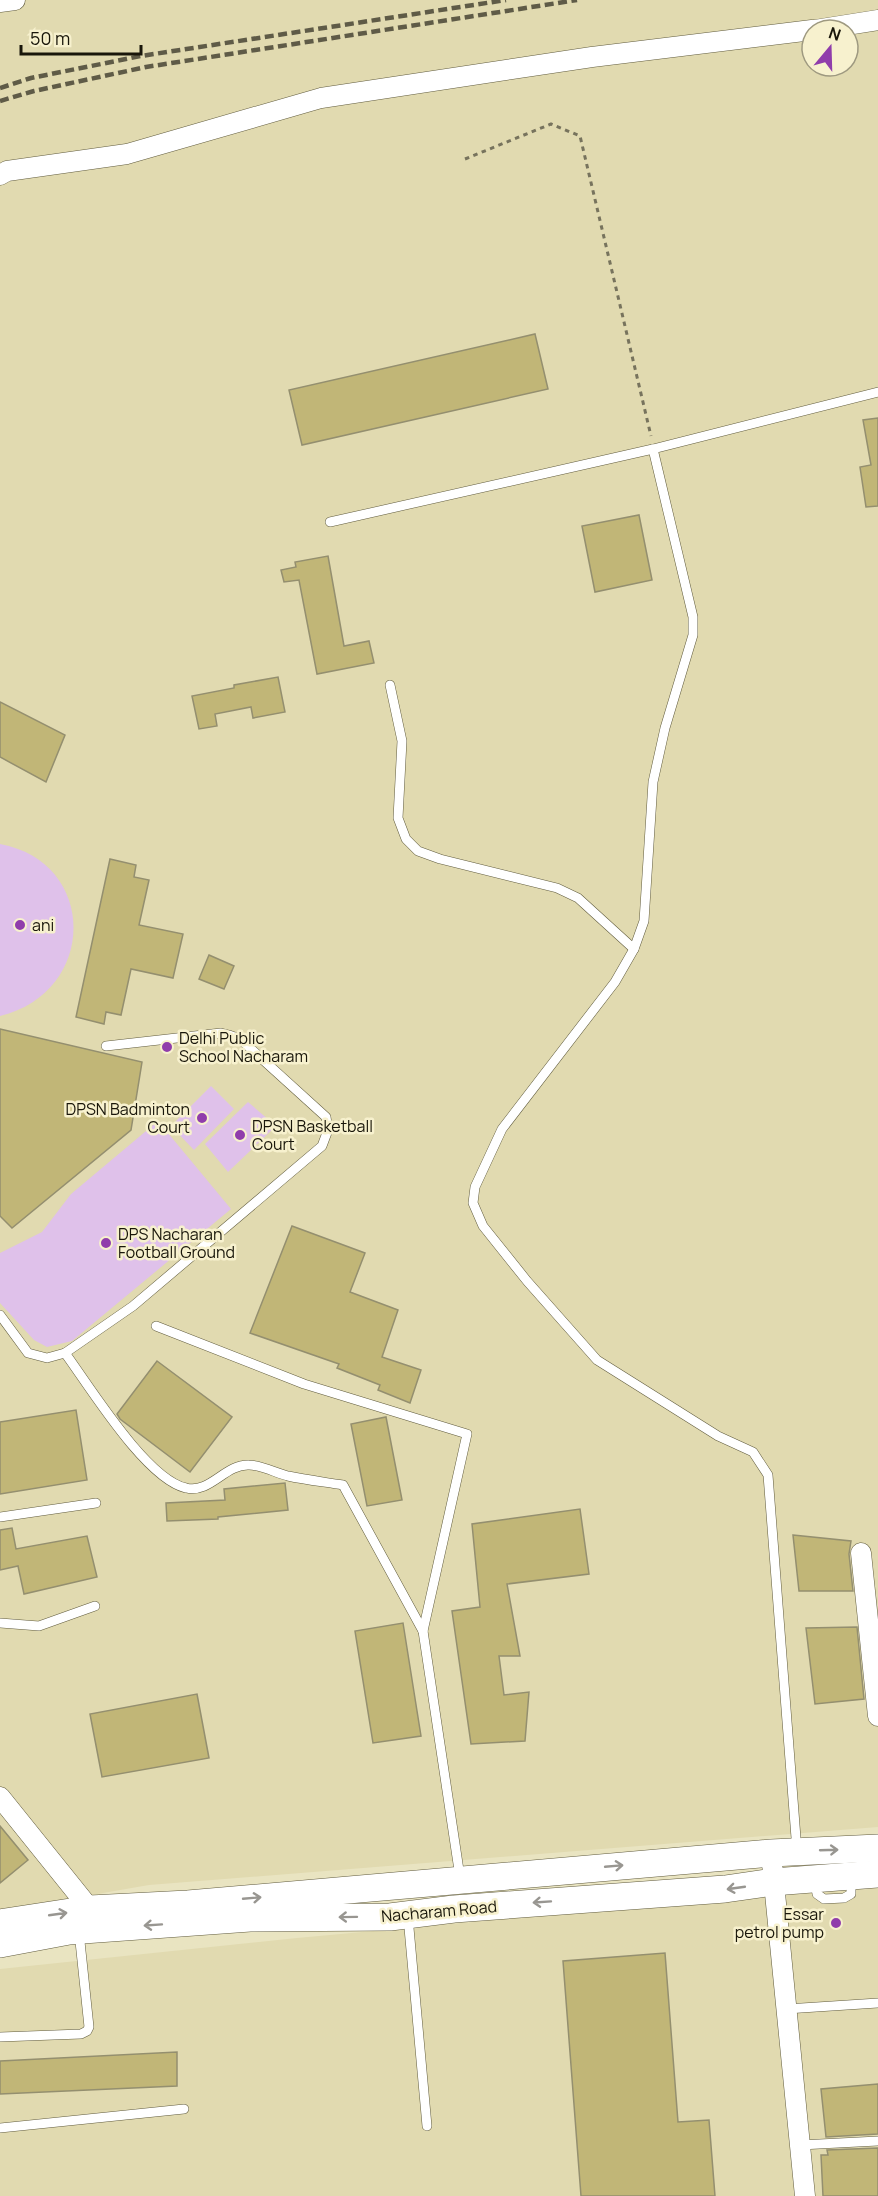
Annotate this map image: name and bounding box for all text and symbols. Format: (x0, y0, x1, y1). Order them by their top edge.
scale bar (21, 18, 141, 56)
north arrow (800, 18, 860, 78)
text: N (826, 22, 844, 46)
text: 50 m (30, 26, 70, 50)
place label: ani (32, 914, 54, 936)
marker: ani (13, 918, 27, 932)
place label: Delhi Public School Nacharam (179, 1027, 308, 1067)
marker: Delhi Public School Nacharam (160, 1040, 174, 1054)
place label: DPSN Badminton Court (66, 1098, 190, 1138)
marker: DPSN Badminton Court (195, 1111, 209, 1125)
place label: DPSN Basketball Court (252, 1115, 373, 1155)
marker: DPSN Basketball Court (233, 1128, 247, 1142)
place label: DPS Nacharan Football Ground (118, 1223, 235, 1263)
marker: DPS Nacharan Football Ground (99, 1236, 113, 1250)
one-way arrow (818, 1844, 838, 1855)
one-way arrow (603, 1860, 623, 1871)
one-way arrow (727, 1882, 747, 1893)
one-way arrow (241, 1892, 261, 1903)
street label: Nacharam Road (380, 1895, 498, 1927)
one-way arrow (532, 1897, 552, 1908)
place label: Essar petrol pump (735, 1903, 824, 1943)
one-way arrow (47, 1908, 67, 1919)
one-way arrow (338, 1911, 358, 1923)
marker: Essar petrol pump (829, 1916, 843, 1930)
one-way arrow (143, 1920, 163, 1931)

